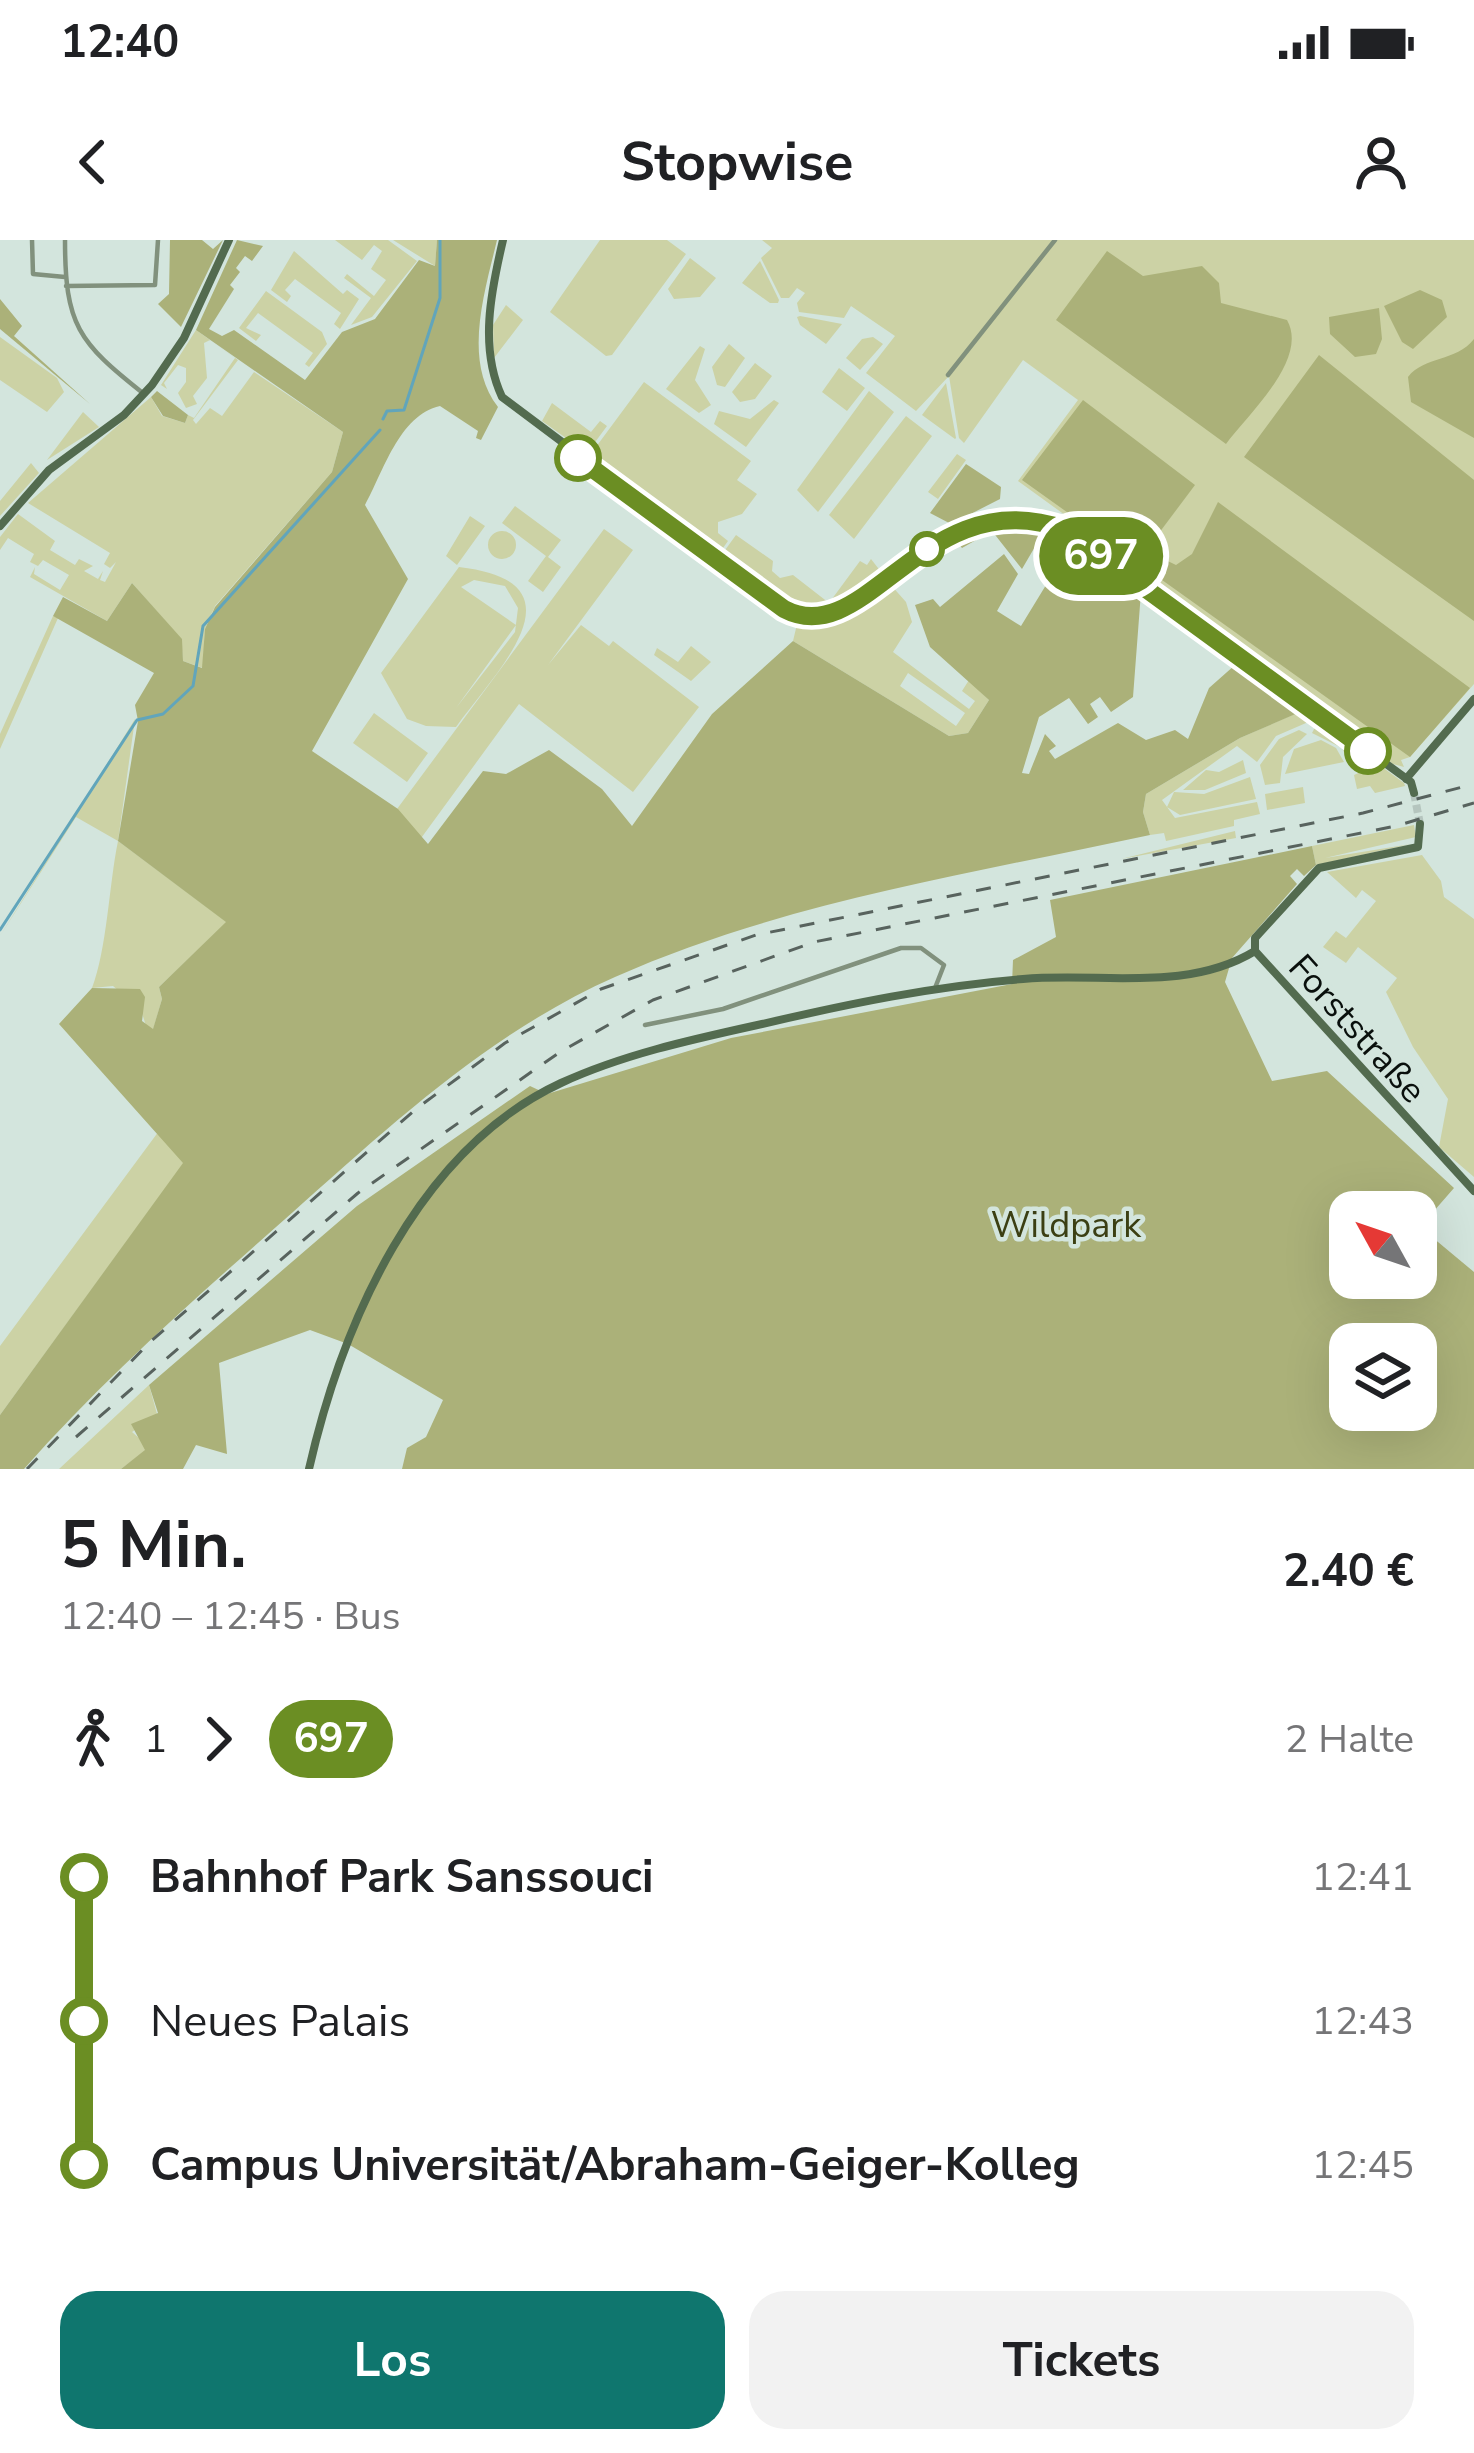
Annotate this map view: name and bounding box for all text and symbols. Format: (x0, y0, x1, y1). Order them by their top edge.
text: 12:40 (60, 12, 179, 73)
text: Stopwise (621, 125, 853, 199)
icon: back (60, 129, 126, 195)
icon: person (1348, 129, 1414, 195)
unlabelled marker (556, 436, 600, 480)
line badge: 697 (1032, 517, 1170, 595)
text: 697 (1063, 527, 1139, 584)
unlabelled marker (911, 533, 943, 565)
unlabelled marker (1346, 729, 1390, 773)
street label: Forststraße (1277, 944, 1437, 1114)
north arrow (1329, 1191, 1437, 1299)
map controls (1329, 1191, 1437, 1431)
park label: Wildpark (991, 1201, 1142, 1250)
button: layers (1329, 1323, 1437, 1431)
text: 5 Min. (60, 1500, 247, 1590)
text: 2.40 € (1283, 1541, 1414, 1602)
text: 12:40 – 12:45 · Bus (60, 1590, 400, 1643)
icon: walk (60, 1706, 126, 1772)
icon: forward (185, 1706, 251, 1772)
text: 697 (293, 1710, 369, 1767)
text: 1 (144, 1713, 167, 1766)
text: 2 Halte (1285, 1713, 1414, 1766)
text: Bahnhof Park Sanssouci (150, 1847, 654, 1908)
text: 12:41 (1312, 1851, 1414, 1904)
text: Neues Palais (150, 1991, 410, 2052)
text: 12:43 (1312, 1995, 1414, 2048)
text: Campus Universität/Abraham-Geiger-Kolleg (150, 2135, 1080, 2196)
text: 12:45 (1312, 2139, 1414, 2192)
button: Los (60, 2291, 725, 2429)
button: Tickets (749, 2291, 1414, 2429)

